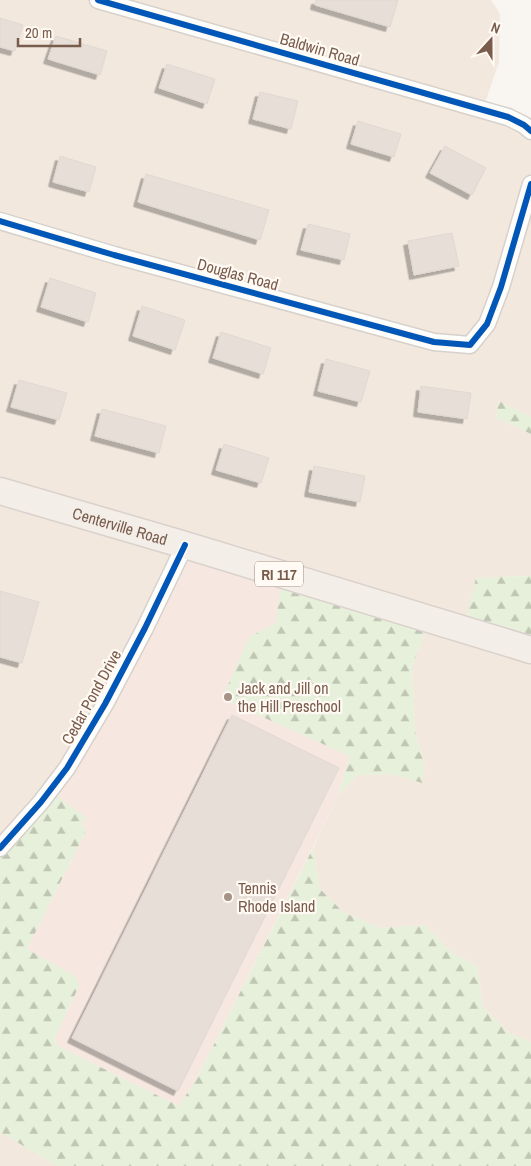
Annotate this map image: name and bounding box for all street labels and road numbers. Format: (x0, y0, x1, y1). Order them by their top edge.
street label: Baldwin Road (278, 27, 362, 71)
street label: Douglas Road (195, 253, 281, 295)
street label: Centerville Road (70, 502, 170, 550)
road number: RI 117 (255, 562, 303, 586)
street label: Cedar Pond Drive (56, 646, 126, 748)

